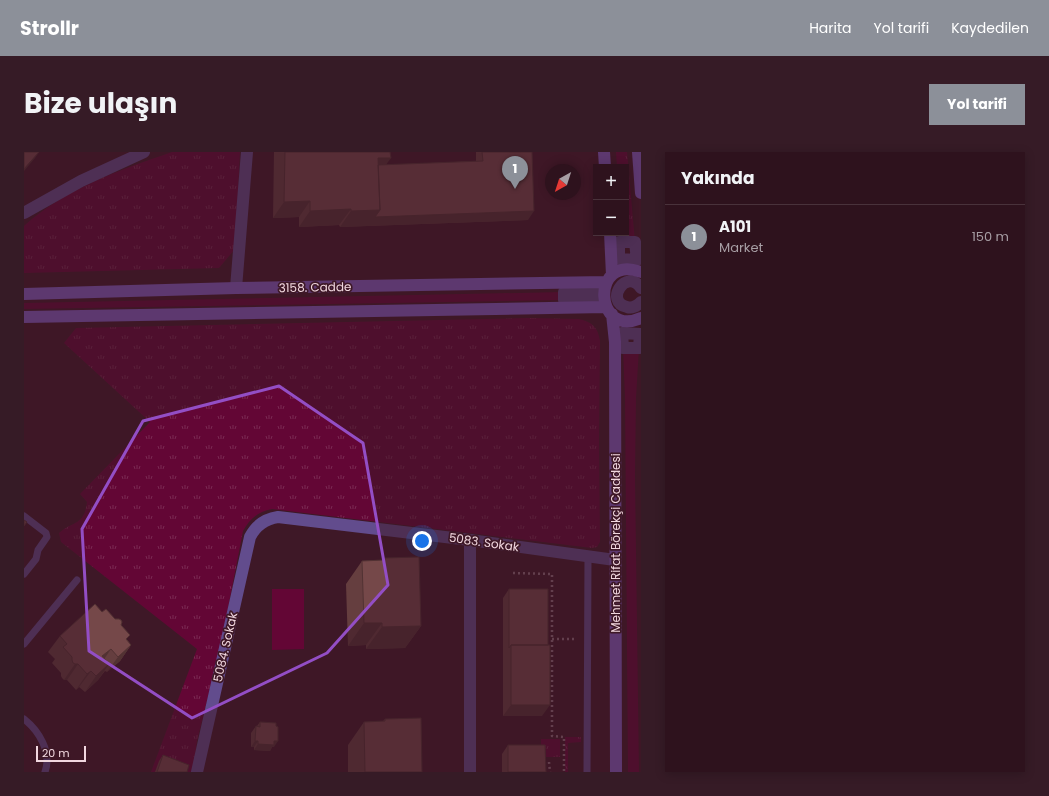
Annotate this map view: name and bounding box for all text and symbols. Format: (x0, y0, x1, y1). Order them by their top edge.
text: Strollr (20, 15, 79, 42)
text: Harita (809, 18, 852, 38)
text: Yol tarifi (874, 18, 929, 38)
text: Kaydedilen (951, 18, 1029, 38)
text: Bize ulaşın (24, 84, 177, 123)
button: Yol tarifi (929, 84, 1025, 125)
pin: 1 (502, 156, 528, 189)
north arrow (545, 164, 581, 200)
map controls (593, 164, 629, 236)
button: + (593, 164, 629, 200)
text: Yakında (681, 166, 754, 190)
button: − (593, 200, 629, 236)
text: A101 (719, 216, 751, 237)
text: 1 (692, 227, 696, 246)
text: 150 m (972, 227, 1009, 246)
text: Market (719, 238, 763, 257)
street label: 3158. Cadde (278, 278, 352, 296)
street label: Mehmet Rifat Börekçi Caddesi (607, 453, 624, 633)
street label: 5083. Sokak (448, 529, 521, 555)
your location (412, 531, 432, 551)
street label: 5084. Sokak (209, 610, 241, 684)
scale bar (36, 744, 86, 763)
text: 20 m (42, 745, 70, 761)

